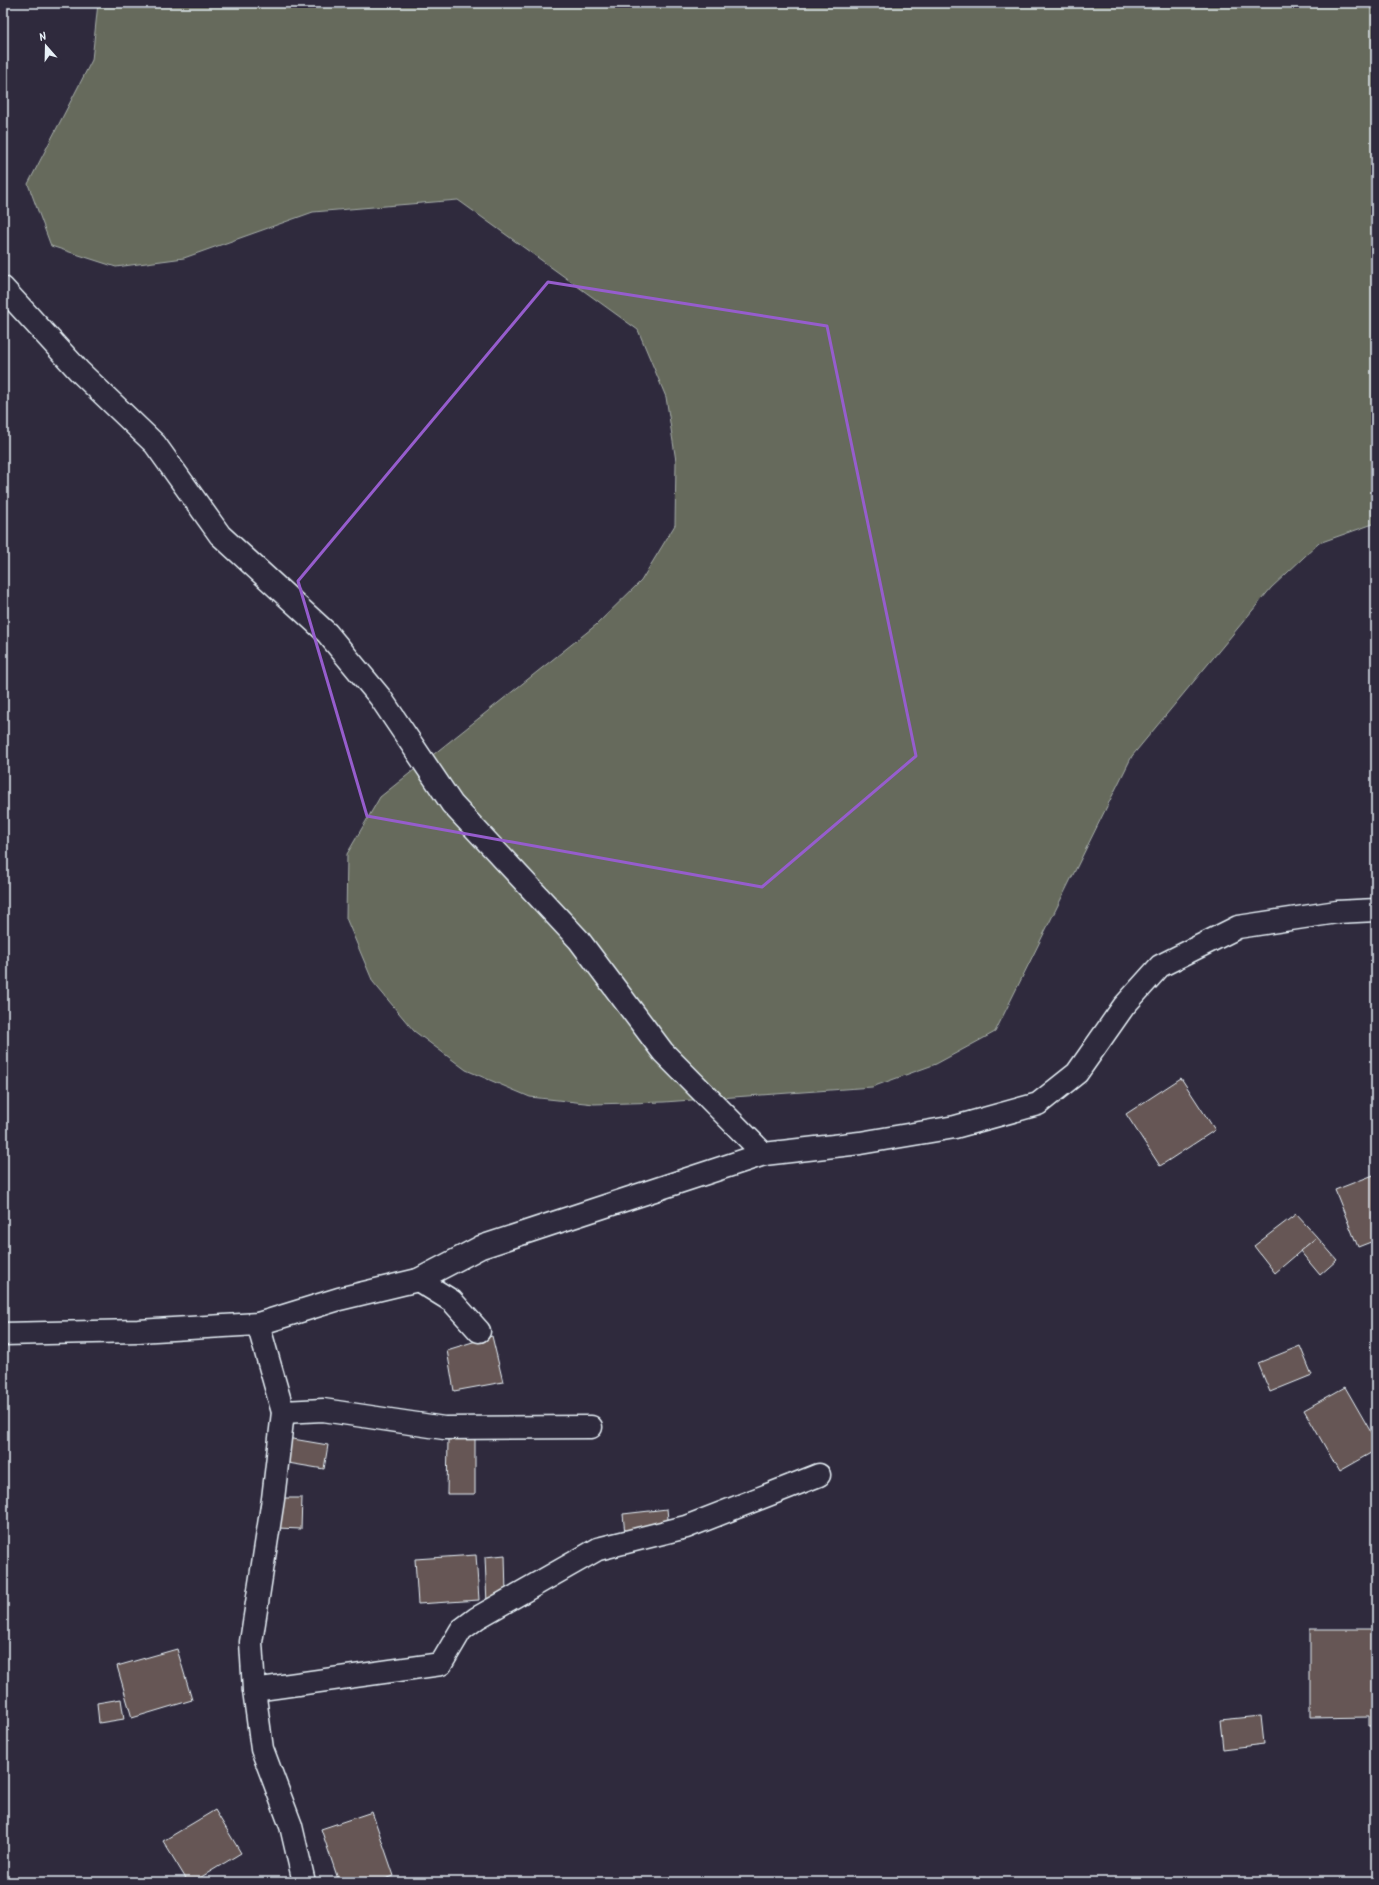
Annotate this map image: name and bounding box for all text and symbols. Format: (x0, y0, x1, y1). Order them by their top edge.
north arrow (26, 26, 66, 66)
text: N (37, 28, 49, 47)

